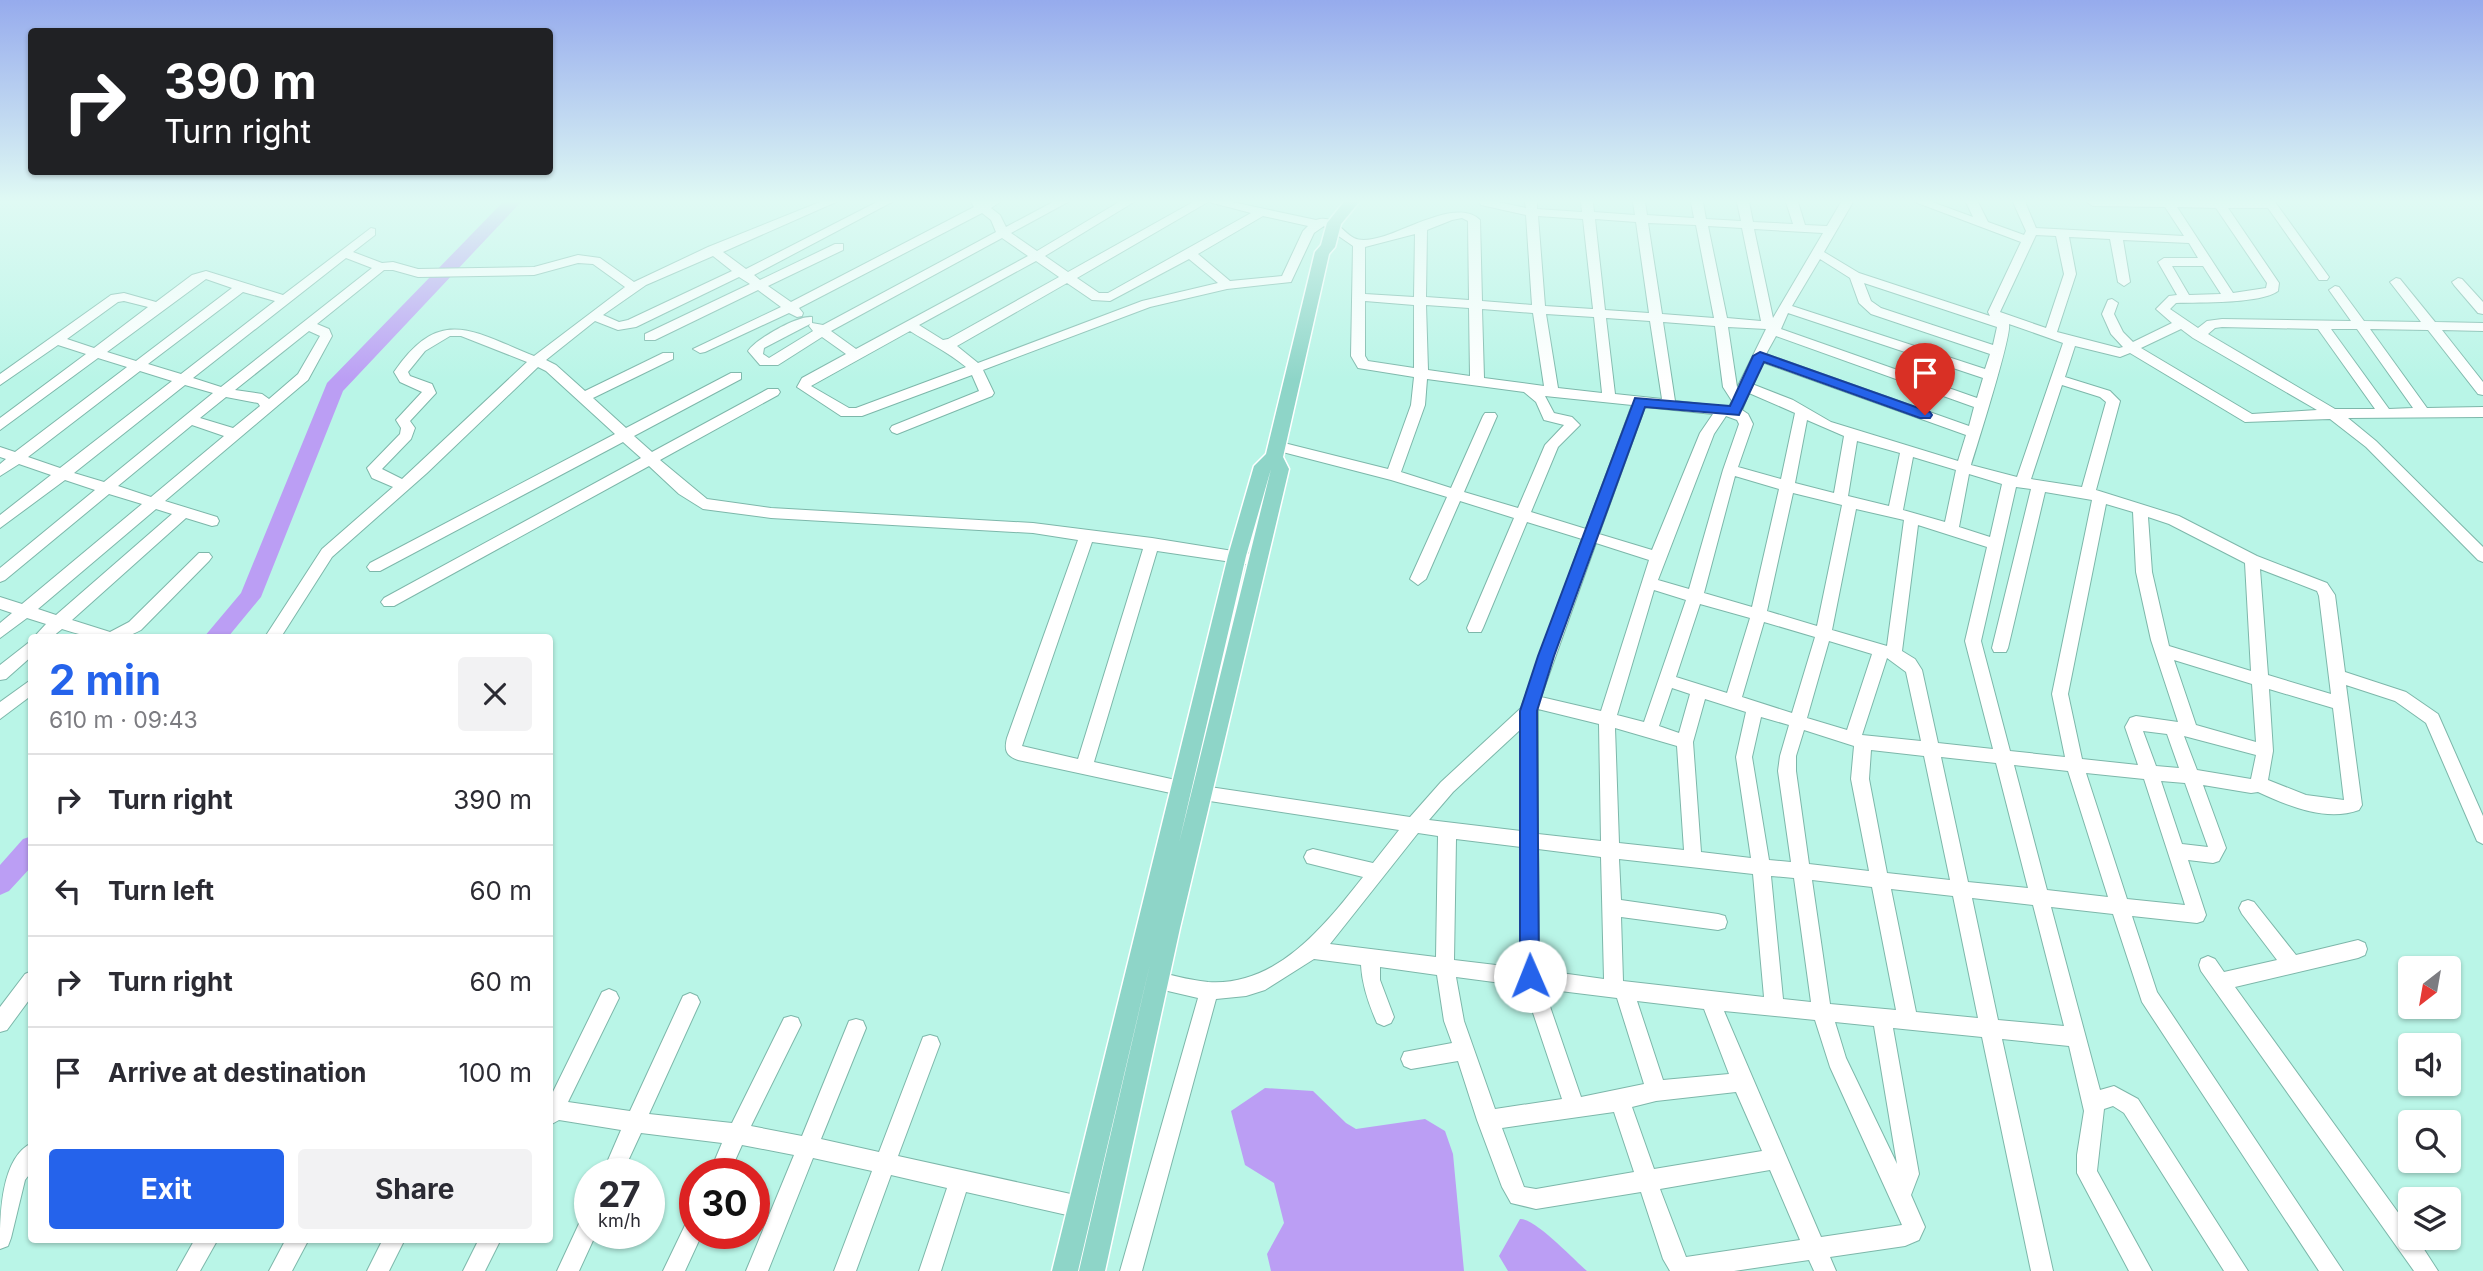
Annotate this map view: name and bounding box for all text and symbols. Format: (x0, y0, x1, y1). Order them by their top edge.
text: 390 m (164, 52, 317, 111)
icon: right (49, 56, 140, 147)
text: Turn right (164, 112, 311, 151)
pin (1895, 343, 1955, 415)
icon: arrive (1906, 354, 1944, 392)
text: 2 min (49, 654, 161, 705)
button: close (458, 657, 532, 731)
text: 610 m · 09:43 (49, 706, 198, 734)
icon: right (49, 781, 87, 819)
text: Turn right (108, 784, 233, 815)
text: 390 m (453, 784, 532, 815)
icon: left (49, 872, 87, 910)
text: Turn left (108, 875, 214, 906)
text: 60 m (469, 875, 532, 906)
position arrow (1493, 939, 1567, 1013)
north arrow (2398, 956, 2460, 1018)
map controls (2398, 956, 2461, 1250)
icon: right (49, 963, 87, 1001)
text: Turn right (108, 966, 233, 997)
text: 60 m (469, 966, 532, 997)
button: sound (2398, 1033, 2461, 1096)
icon: arrive (49, 1054, 87, 1092)
text: Arrive at destination (108, 1057, 367, 1088)
text: 100 m (459, 1057, 532, 1088)
button: search (2398, 1110, 2461, 1173)
button: Exit (49, 1149, 284, 1229)
button: Share (298, 1149, 532, 1229)
speed limit sign: 30 (679, 1158, 770, 1249)
text: 27 (598, 1173, 641, 1215)
button: layers (2398, 1187, 2461, 1250)
text: km/h (598, 1210, 641, 1231)

